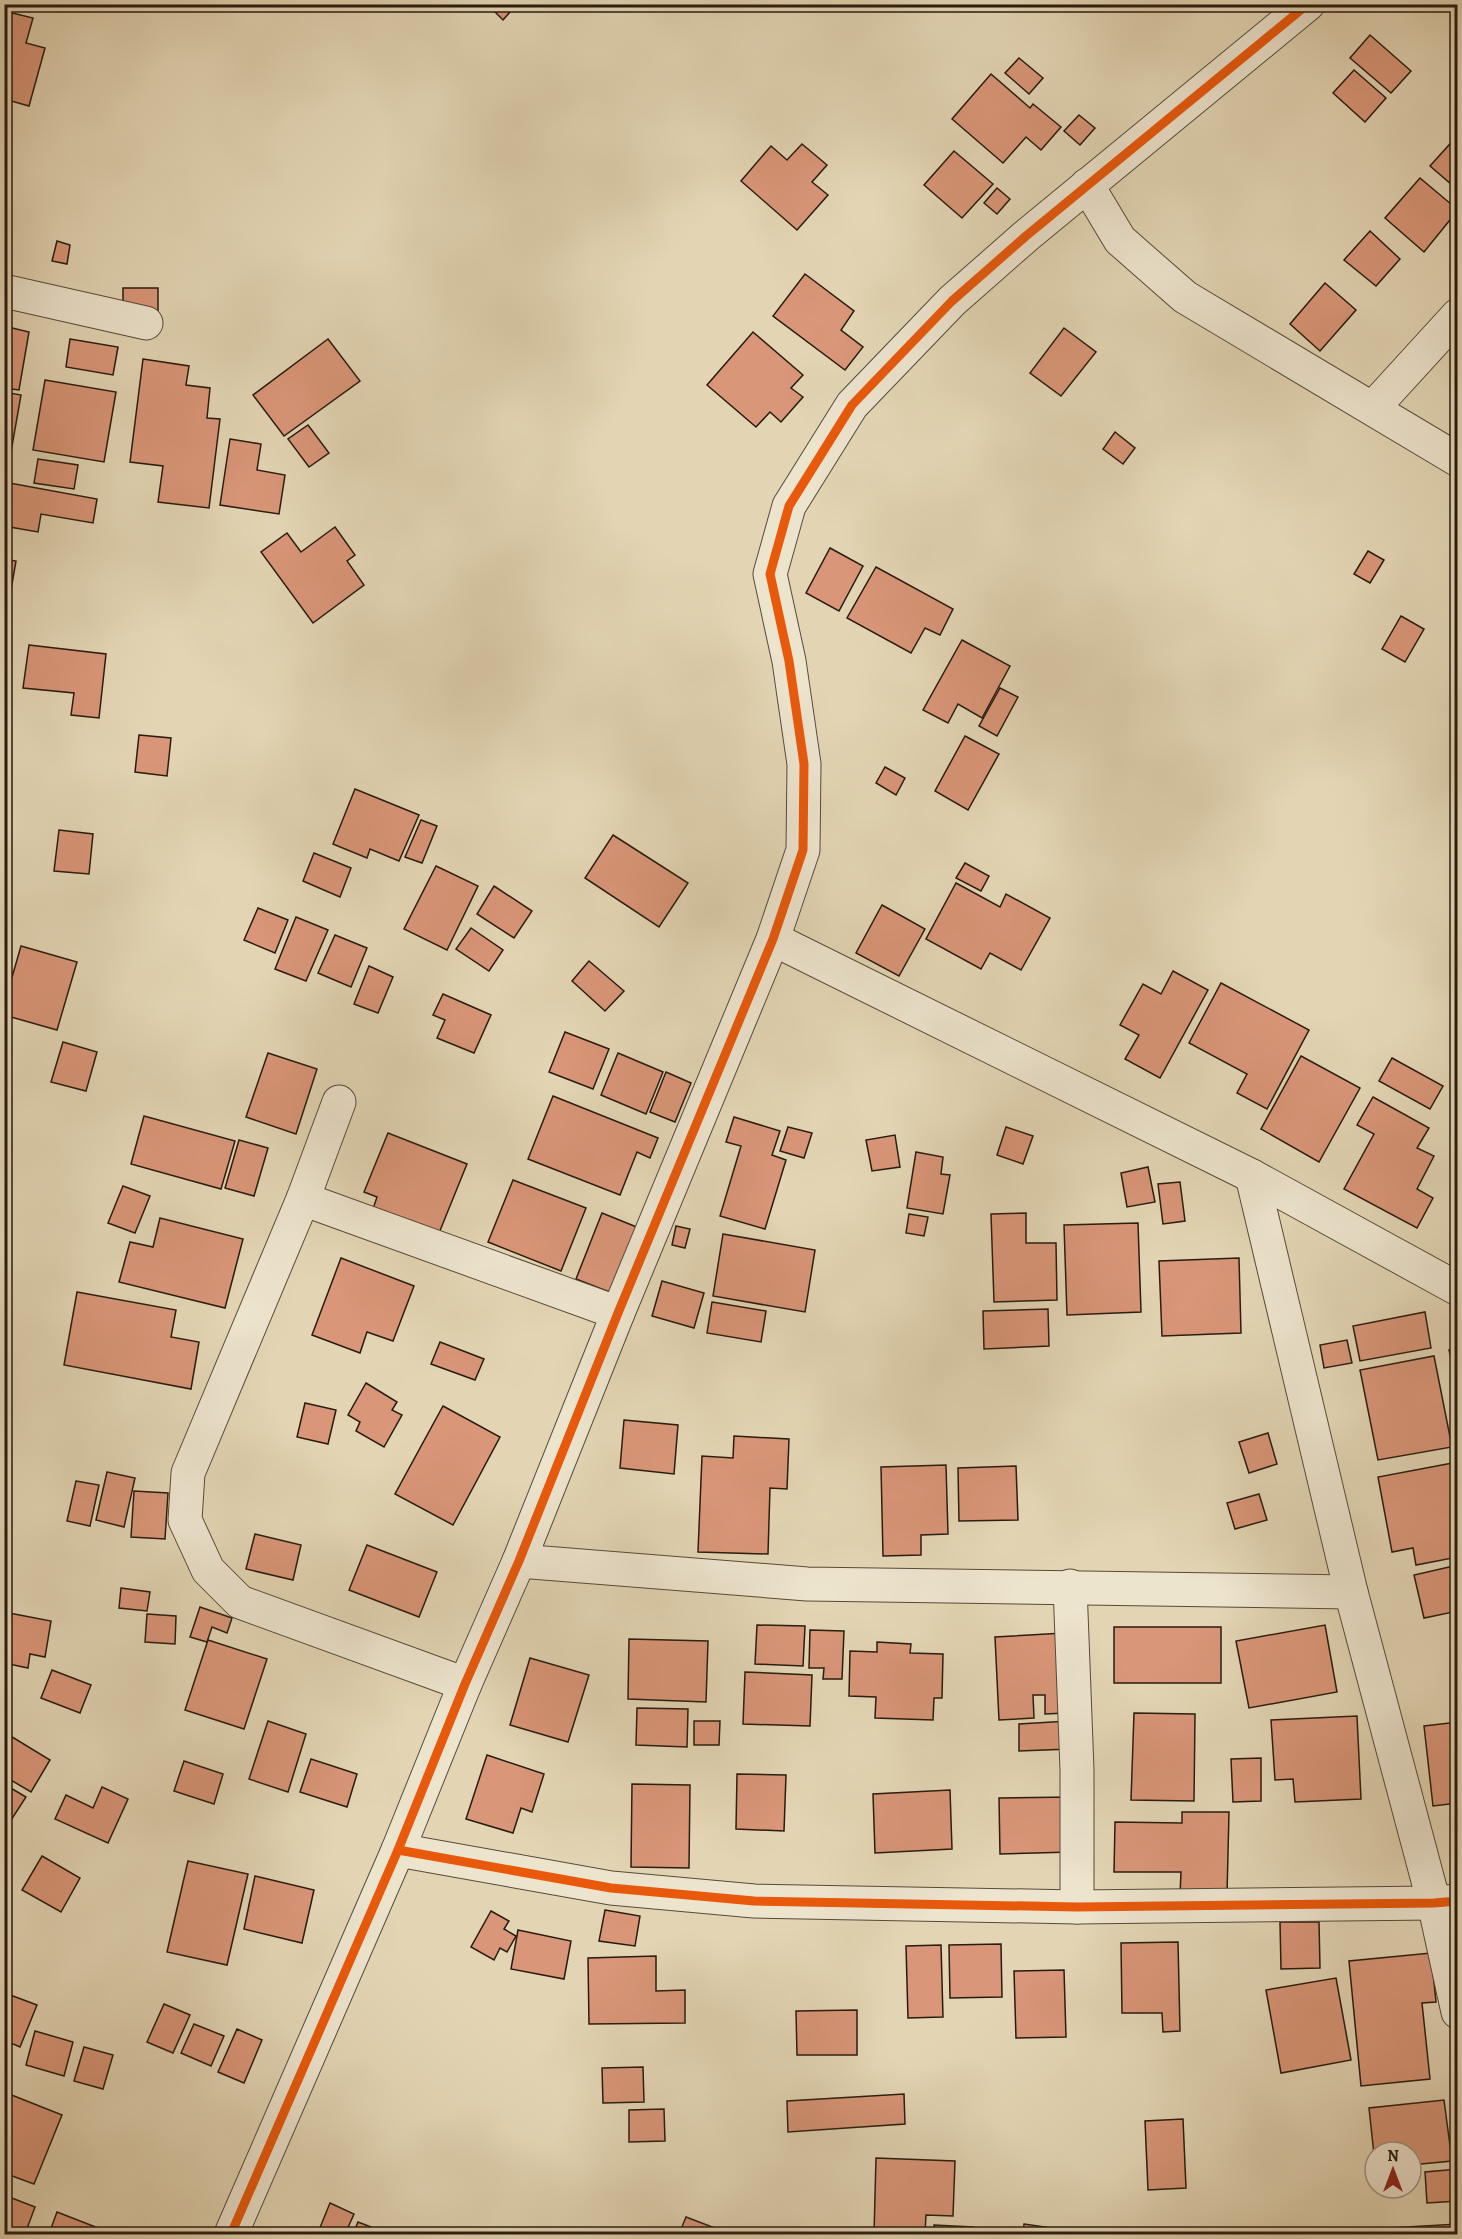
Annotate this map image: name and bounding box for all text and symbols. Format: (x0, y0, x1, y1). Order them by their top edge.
north arrow (1363, 2140, 1423, 2200)
text: N (1387, 2145, 1399, 2167)

